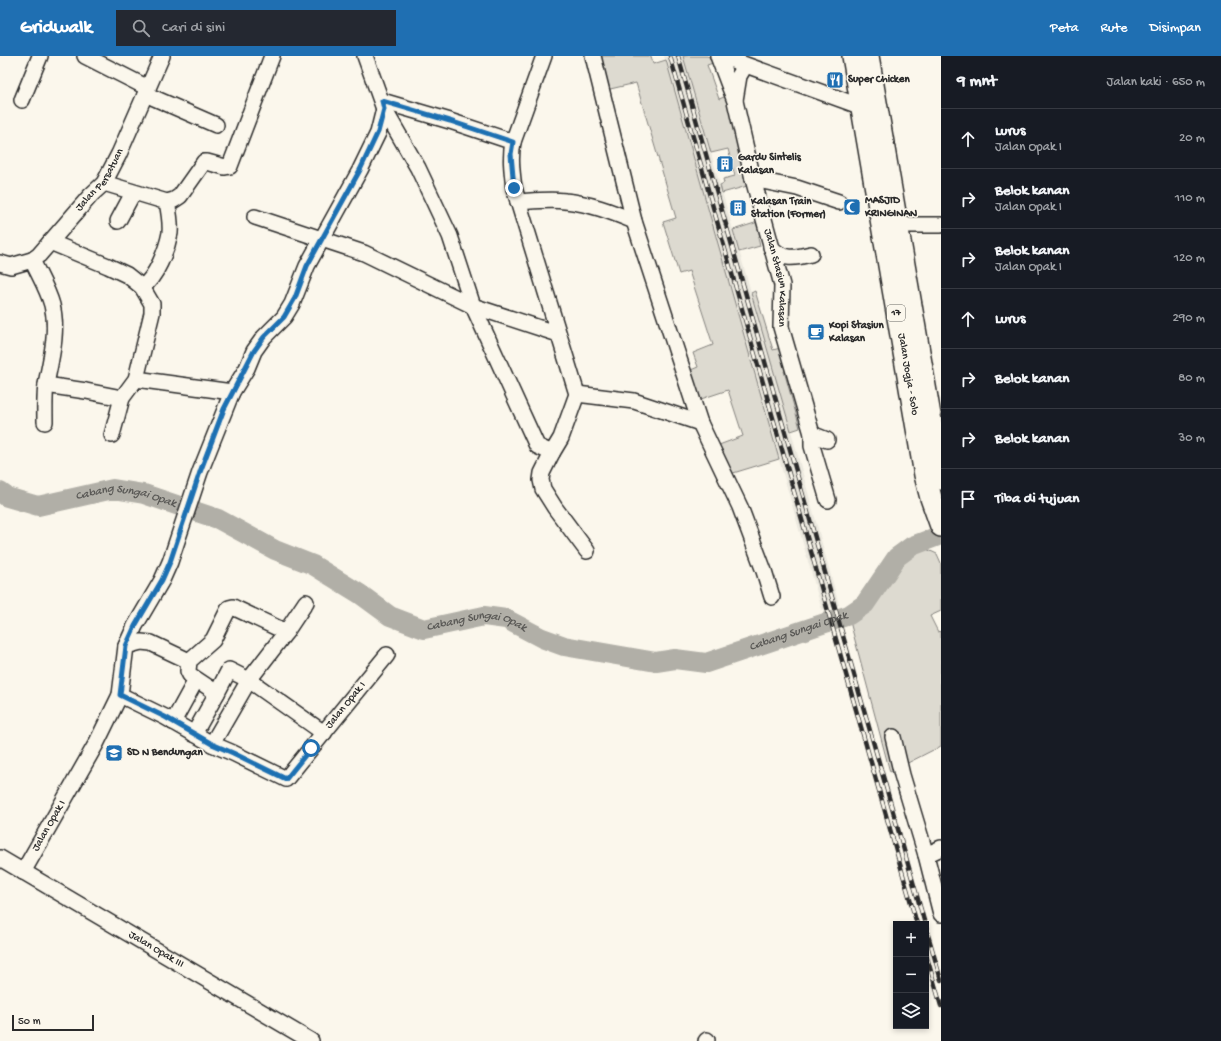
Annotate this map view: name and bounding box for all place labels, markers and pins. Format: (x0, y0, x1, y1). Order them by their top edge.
restaurant icon: Super Chicken (825, 70, 845, 90)
place label: Super Chicken (848, 74, 910, 86)
place label: Gardu Sintelis Kalasan (737, 151, 802, 177)
building icon: Gardu Sintelis Kalasan (715, 154, 735, 174)
place label: MASJID KRINGINAN (864, 195, 917, 220)
place label: Kalasan Train Station (Former) (750, 196, 826, 221)
mosque icon: MASJID KRINGINAN (842, 197, 862, 217)
building icon: Kalasan Train Station (Former) (728, 198, 748, 218)
place label: Kopi Stasiun Kalasan (828, 319, 884, 345)
cafe icon: Kopi Stasiun Kalasan (806, 322, 826, 342)
school or university icon: SD N Bendungan (104, 743, 124, 763)
place label: SD N Bendungan (127, 747, 203, 760)

